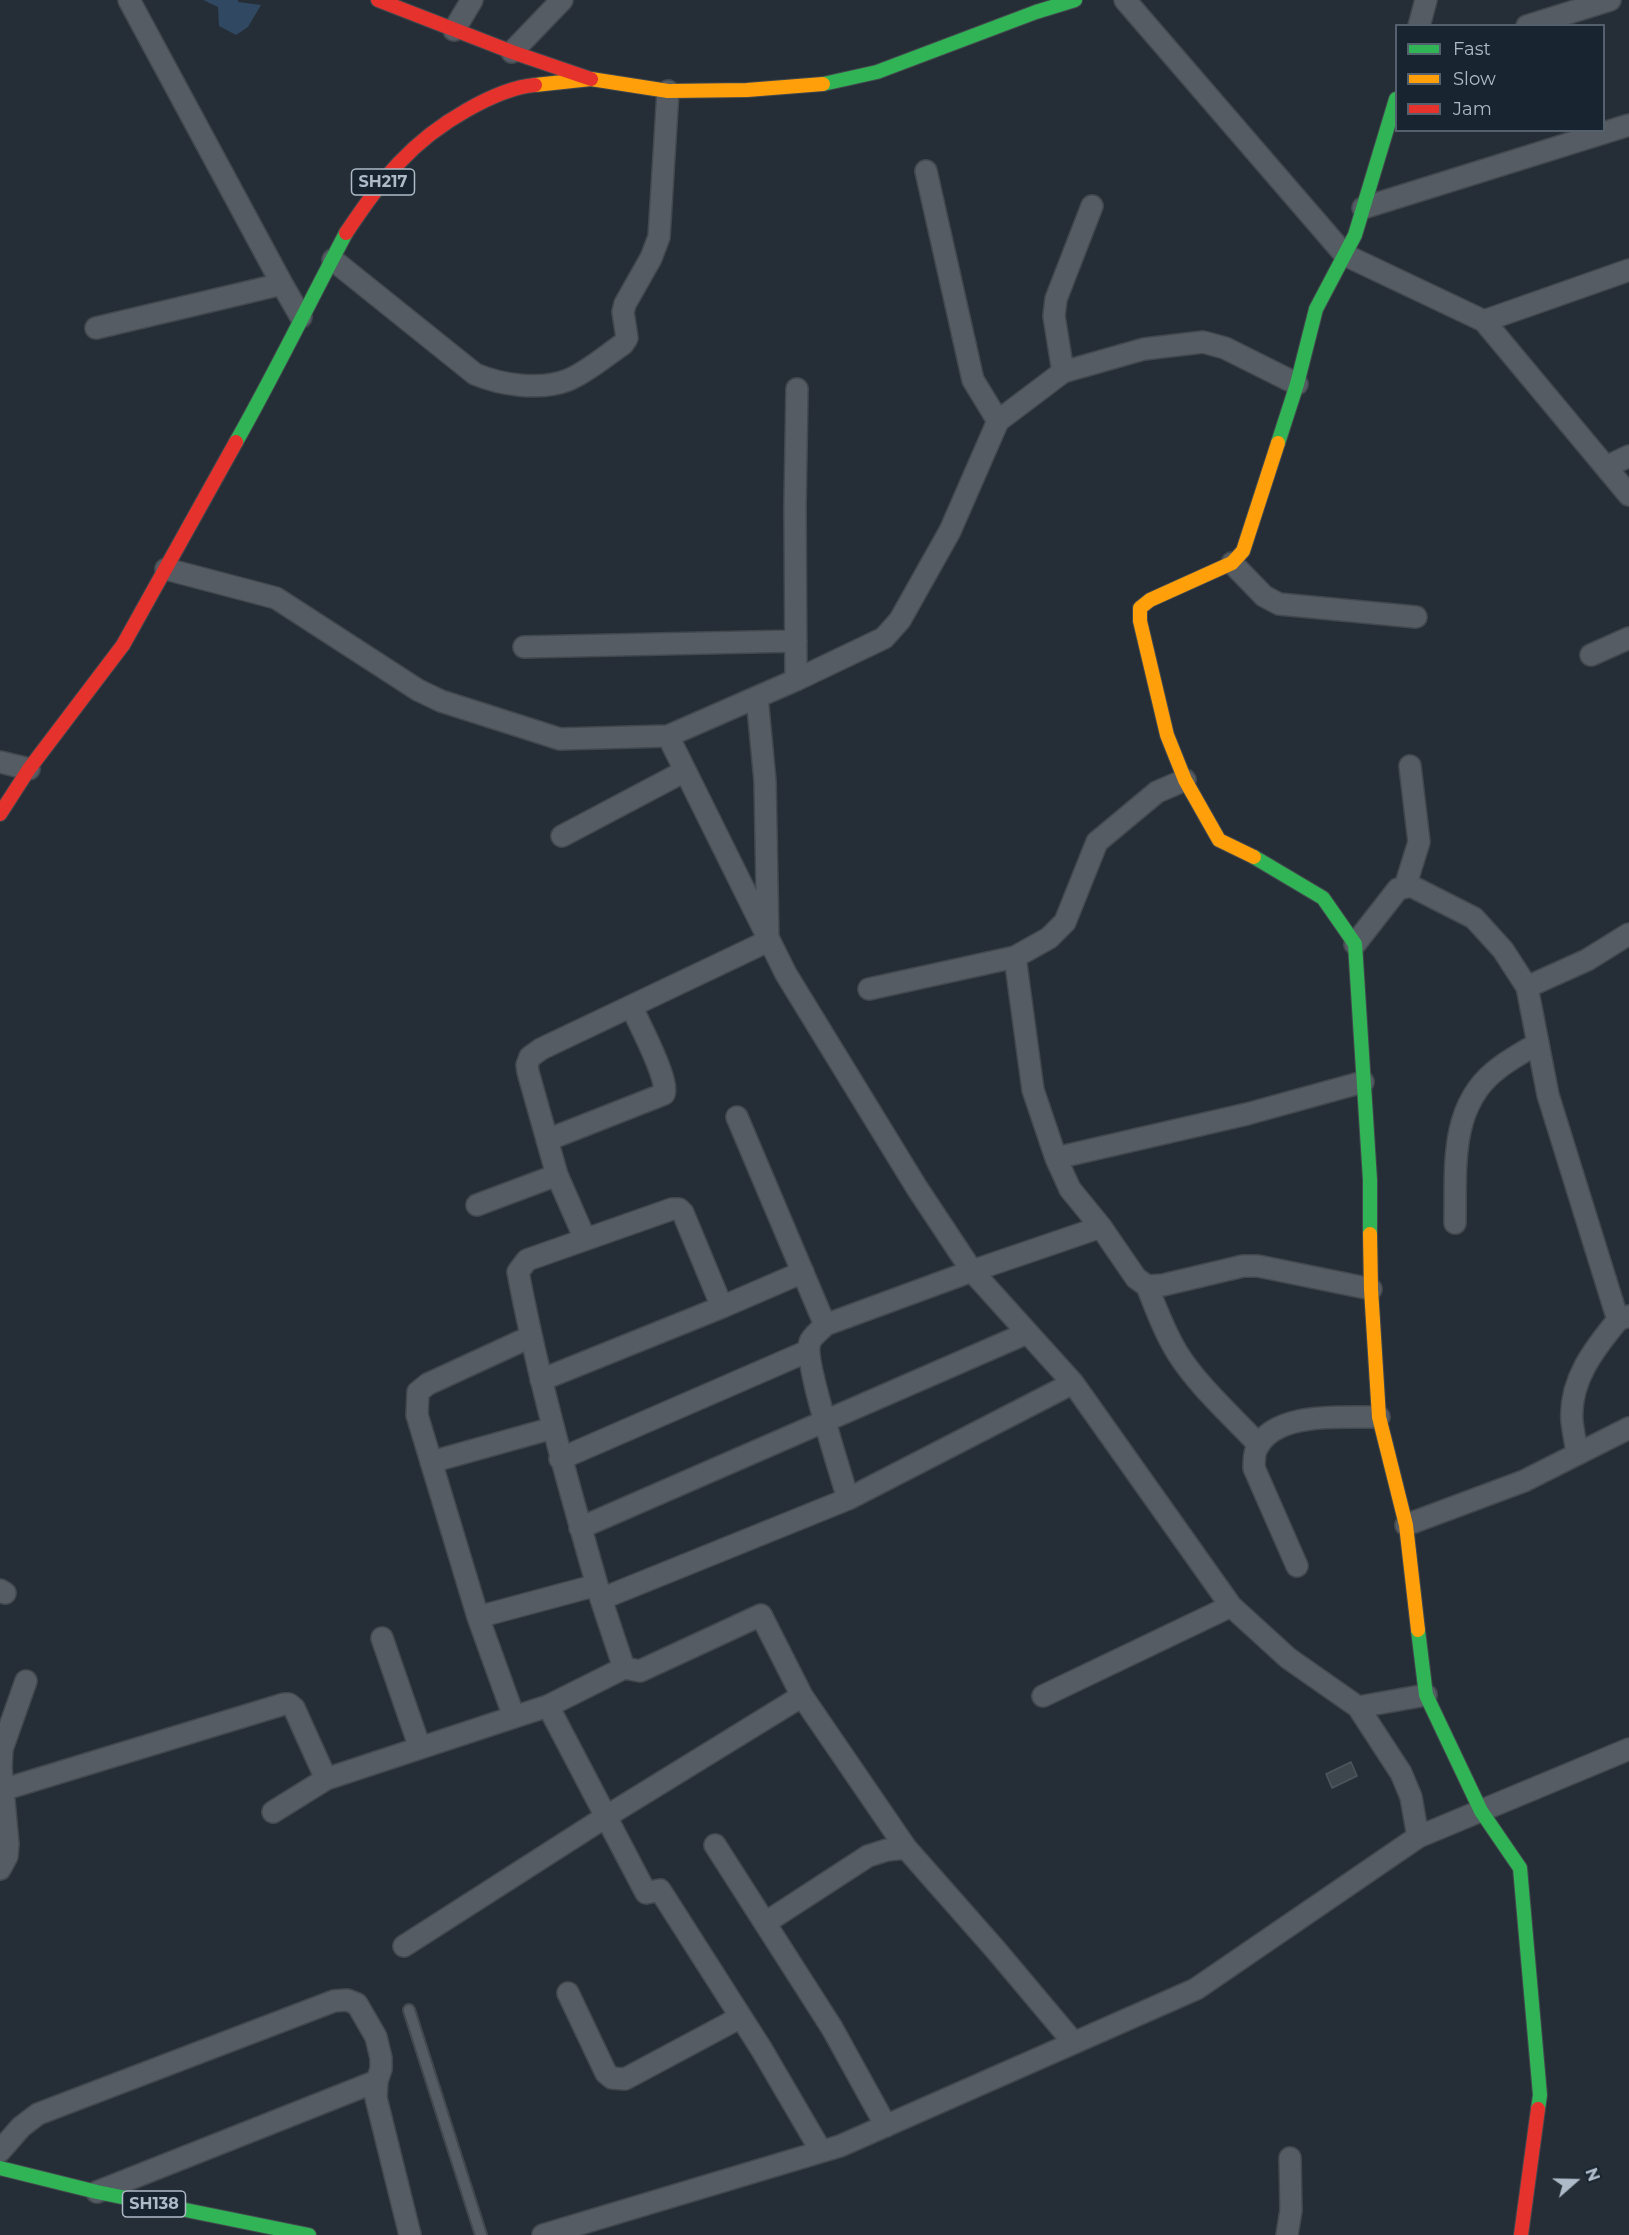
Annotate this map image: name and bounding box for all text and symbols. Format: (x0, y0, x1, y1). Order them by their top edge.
legend (1395, 24, 1605, 132)
text: Fast (1453, 38, 1491, 60)
text: Slow (1453, 68, 1496, 90)
text: Jam (1453, 98, 1492, 120)
road number: SH217 (352, 169, 415, 195)
north arrow (1545, 2151, 1605, 2211)
text: N (1581, 2165, 1604, 2184)
road number: SH138 (122, 2191, 186, 2217)

